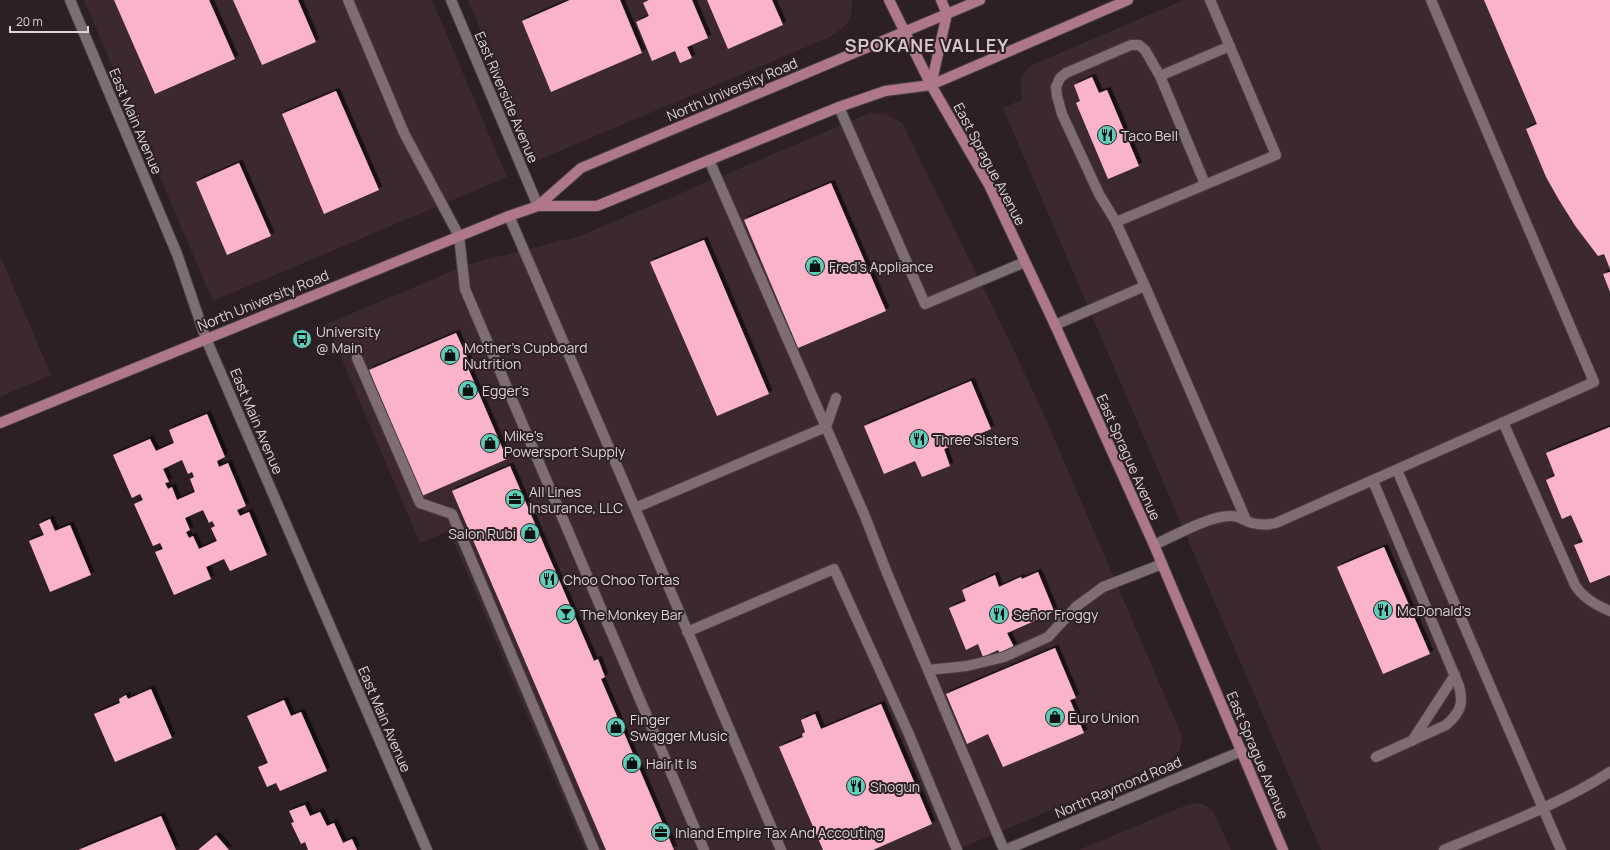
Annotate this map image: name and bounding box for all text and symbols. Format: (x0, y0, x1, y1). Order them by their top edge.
scale bar (10, 8, 88, 34)
text: 20 m (16, 13, 43, 30)
street label: East Riverside Avenue (471, 28, 543, 166)
district label: SPOKANE VALLEY (845, 33, 1009, 57)
street label: North University Road (664, 53, 800, 125)
street label: East Main Avenue (105, 65, 167, 177)
street label: East Sprague Avenue (950, 99, 1030, 229)
restaurant icon: Taco Bell (1096, 124, 1118, 146)
place label: Taco Bell (1121, 126, 1178, 145)
shop icon: Fred's Appliance (804, 255, 826, 277)
place label: Fred's Appliance (829, 257, 933, 276)
street label: North University Road (194, 265, 332, 335)
place label: University @ Main (316, 322, 381, 357)
bus stop icon: University @ Main (291, 328, 313, 350)
place label: Mother's Cupboard Nutrition (464, 338, 588, 373)
shop icon: Mother's Cupboard Nutrition (439, 344, 461, 366)
street label: East Main Avenue (226, 365, 288, 477)
shop icon: Egger's (457, 379, 479, 401)
place label: Egger's (482, 381, 529, 400)
street label: East Sprague Avenue (1093, 391, 1165, 523)
place label: Mike's Powersport Supply (504, 426, 626, 461)
restaurant icon: Three Sisters (908, 428, 930, 450)
place label: Three Sisters (933, 430, 1019, 449)
shop icon: Mike's Powersport Supply (479, 432, 501, 454)
place label: All Lines Insurance, LLC (529, 482, 623, 517)
office icon: All Lines Insurance, LLC (504, 488, 526, 510)
shop icon: Salon Rubi (519, 522, 541, 544)
place label: Salon Rubi (448, 524, 516, 543)
restaurant icon: Choo Choo Tortas (538, 568, 560, 590)
place label: Choo Choo Tortas (563, 570, 680, 589)
restaurant icon: McDonald's (1372, 599, 1394, 621)
place label: McDonald's (1397, 601, 1471, 620)
bar icon: The Monkey Bar (555, 603, 577, 625)
restaurant icon: Señor Froggy (988, 603, 1010, 625)
place label: The Monkey Bar (580, 605, 682, 624)
place label: Señor Froggy (1013, 605, 1099, 624)
street label: East Main Avenue (354, 663, 416, 775)
street label: East Sprague Avenue (1223, 688, 1293, 822)
shop icon: Euro Union (1044, 706, 1066, 728)
place label: Euro Union (1069, 708, 1139, 727)
place label: Finger Swagger Music (630, 710, 728, 745)
shop icon: Finger Swagger Music (605, 716, 627, 738)
shop icon: Hair It Is (621, 752, 643, 774)
street label: North Raymond Road (1052, 752, 1184, 822)
place label: Hair It Is (646, 754, 697, 773)
restaurant icon: Shogun (845, 775, 867, 797)
place label: Shogun (870, 777, 920, 796)
office icon: Inland Empire Tax And Accouting (650, 821, 672, 843)
place label: Inland Empire Tax And Accouting (675, 823, 884, 842)

